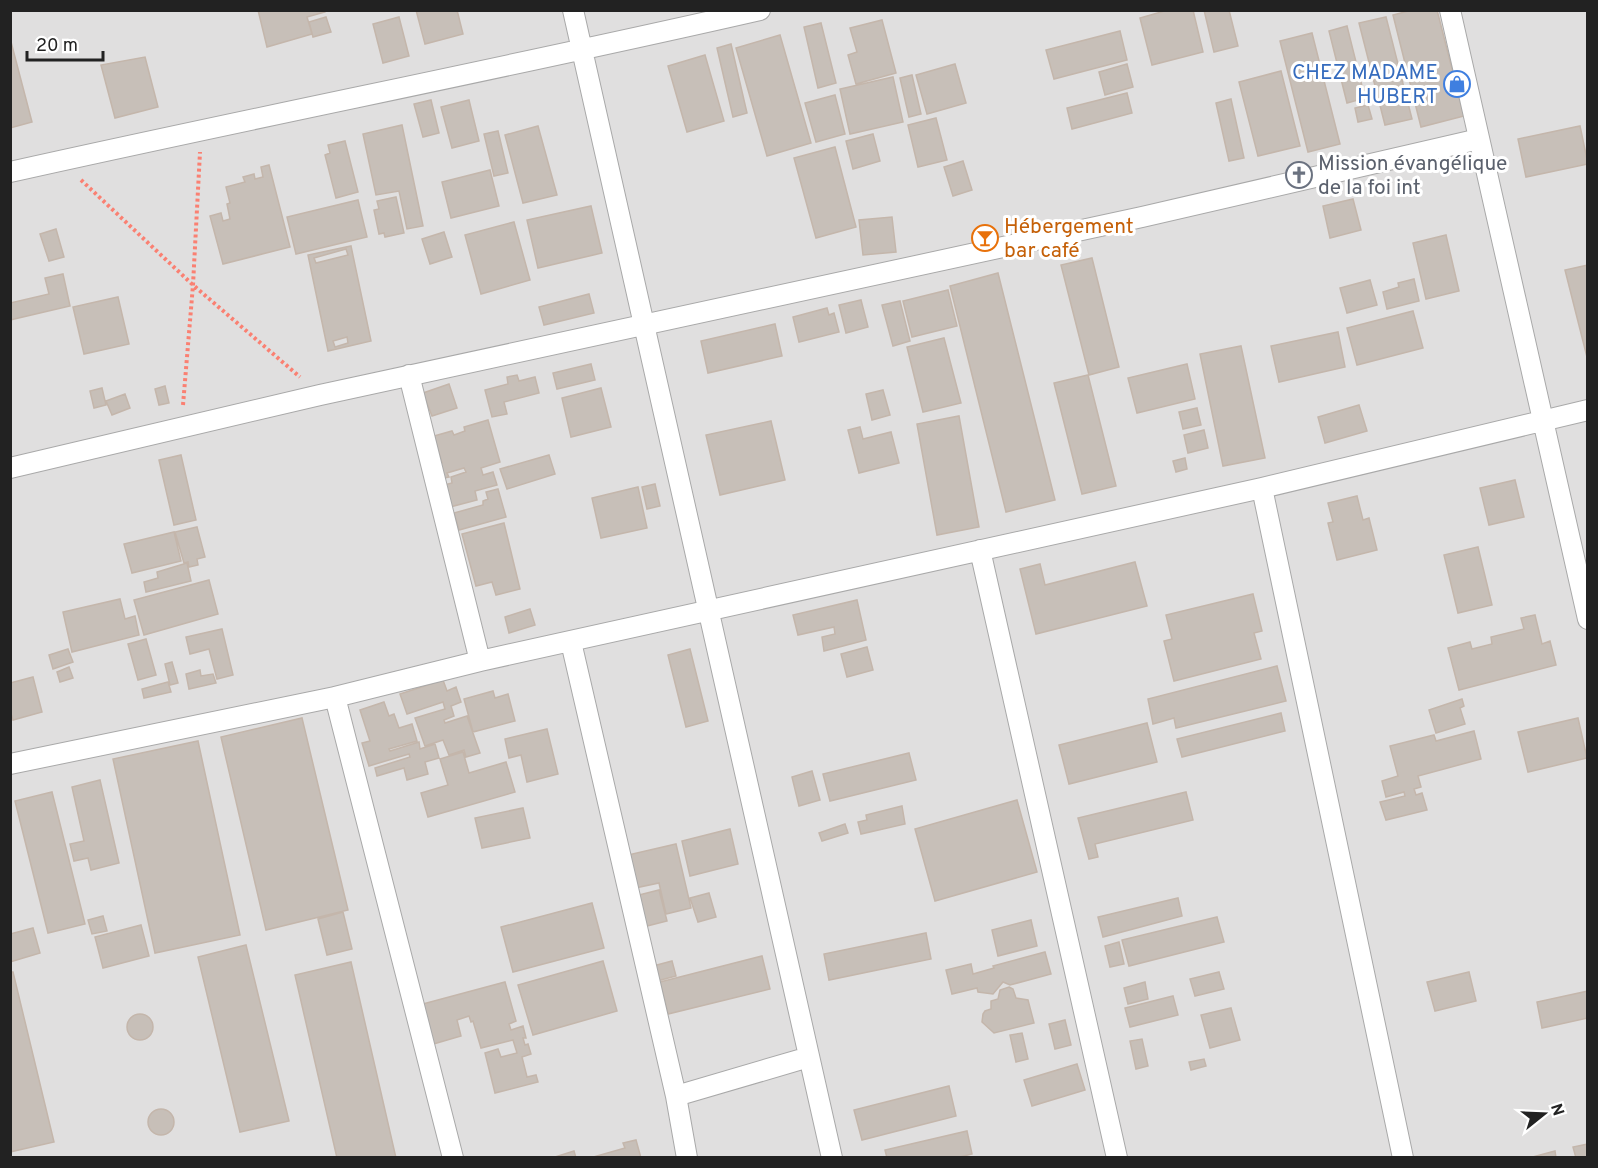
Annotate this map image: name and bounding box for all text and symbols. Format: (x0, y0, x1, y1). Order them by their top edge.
scale bar (27, 24, 104, 62)
text: 20 m (36, 35, 78, 58)
place label: CHEZ MADAME HUBERT (1292, 60, 1438, 111)
shop icon: CHEZ MADAME HUBERT (1442, 69, 1472, 99)
place label: Mission évangélique de la foi int (1318, 151, 1507, 202)
church icon: Mission évangélique de la foi int (1284, 160, 1314, 190)
place label: Hébergement bar café (1004, 214, 1134, 265)
bar icon: Hébergement bar café (970, 223, 1000, 253)
north arrow (1514, 1084, 1574, 1144)
text: N (1545, 1101, 1568, 1119)

